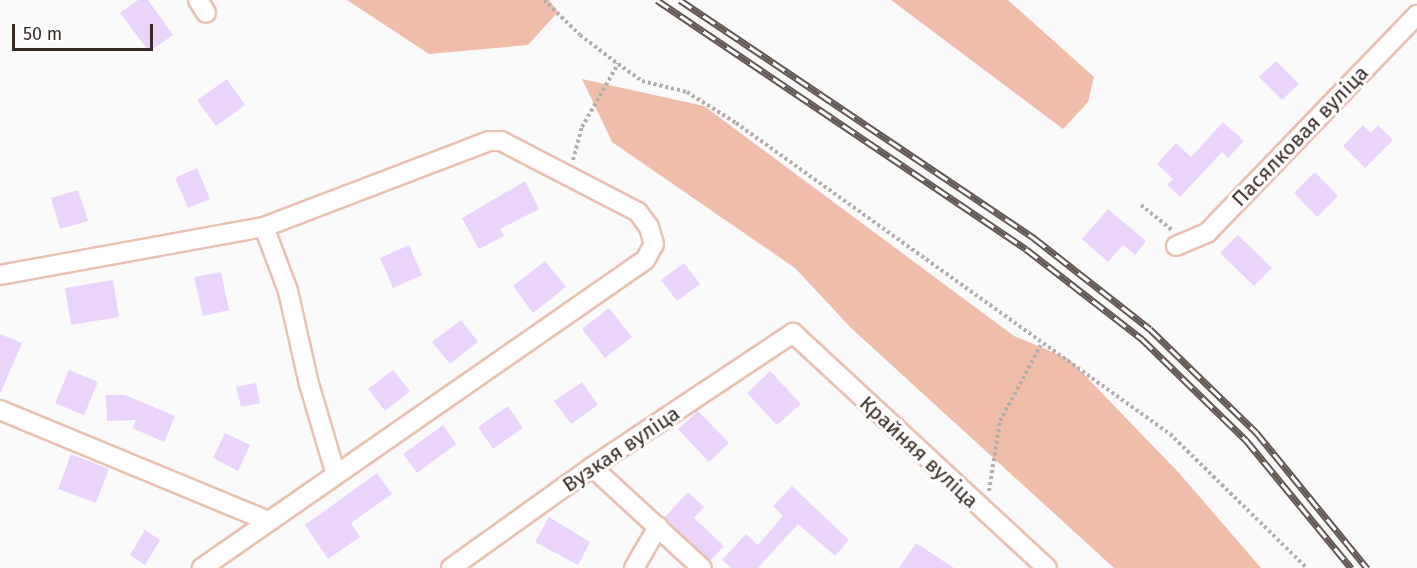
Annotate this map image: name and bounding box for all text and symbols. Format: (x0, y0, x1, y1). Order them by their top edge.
scale bar (15, 12, 156, 50)
text: 50 m (23, 23, 62, 45)
street label: Пасялковая вуліца (1226, 60, 1374, 212)
street label: Крайняя вуліца (854, 391, 984, 513)
street label: Вузкая вуліца (558, 401, 684, 497)

